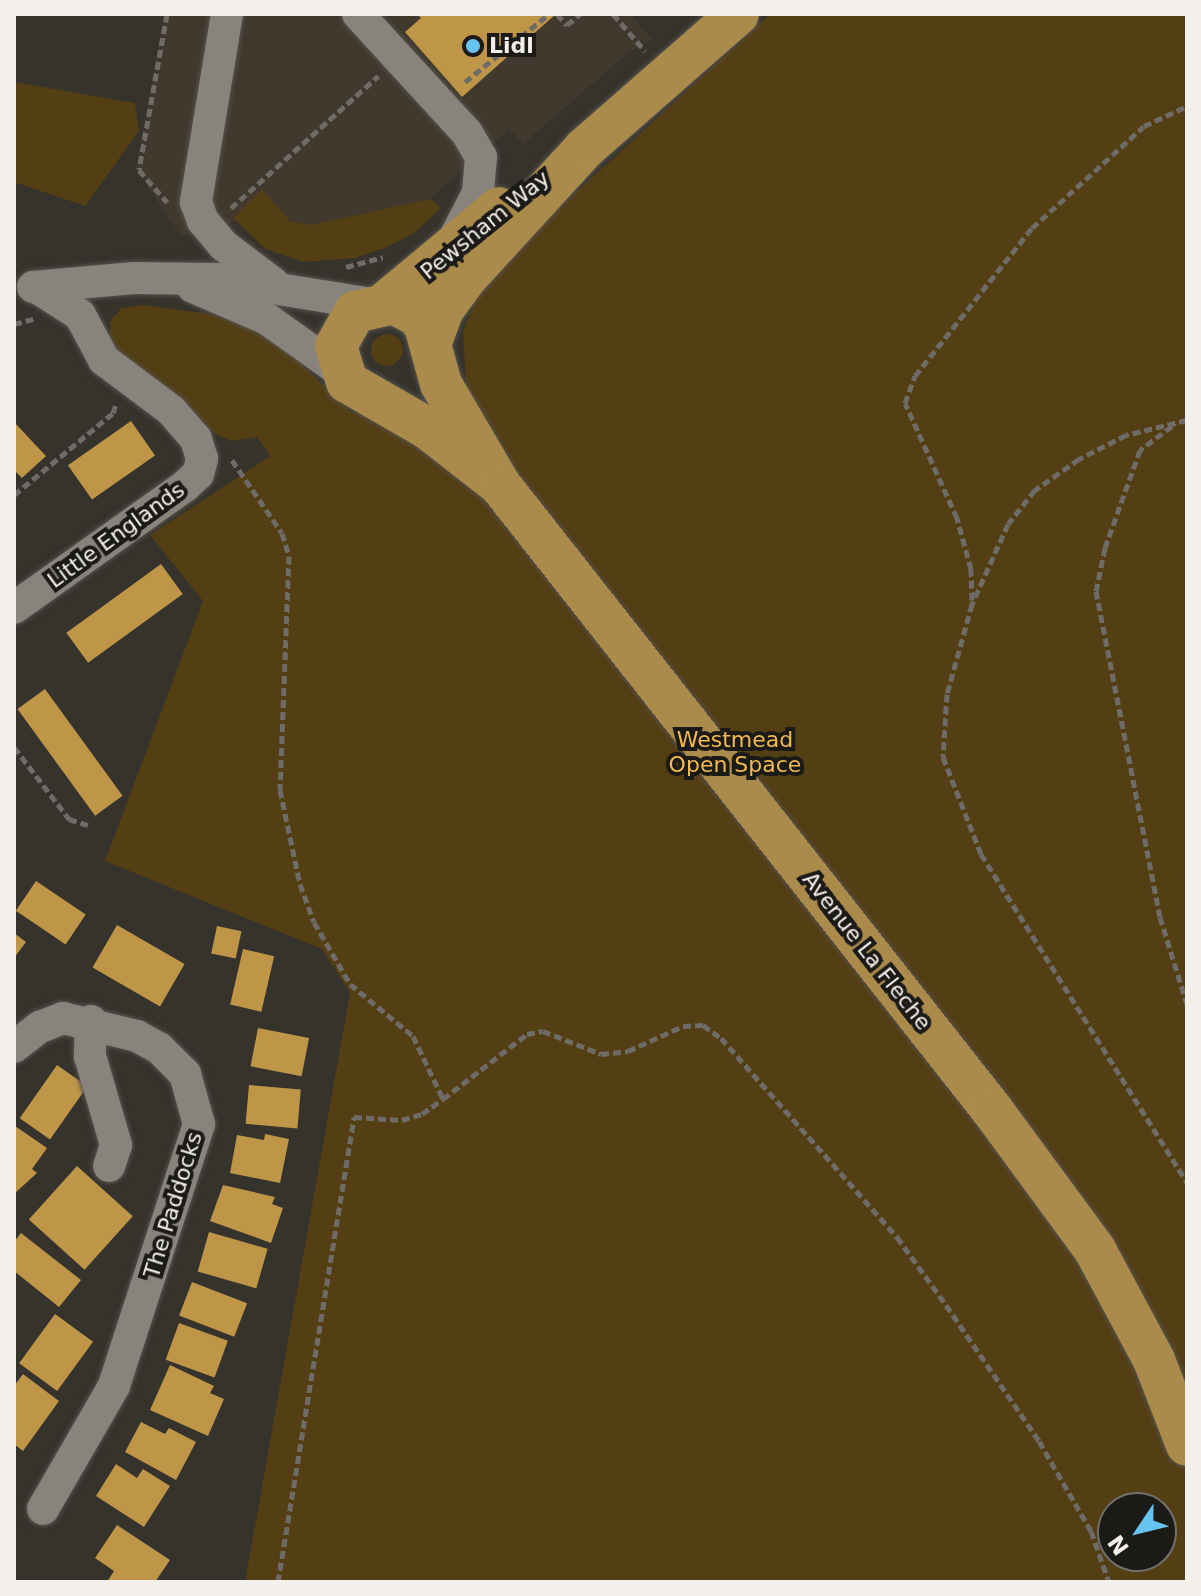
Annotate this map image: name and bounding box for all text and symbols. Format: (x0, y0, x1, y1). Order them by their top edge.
place label: Lidl (489, 33, 534, 59)
marker: Lidl (464, 37, 482, 55)
street label: Pewsham Way (415, 165, 555, 285)
street label: Little Englands (42, 476, 190, 594)
park label: Westmead Open Space (669, 726, 801, 778)
street label: Avenue La Fleche (797, 867, 937, 1035)
street label: The Paddocks (138, 1129, 208, 1281)
north arrow (1097, 1492, 1177, 1572)
text: N (1103, 1530, 1134, 1560)

